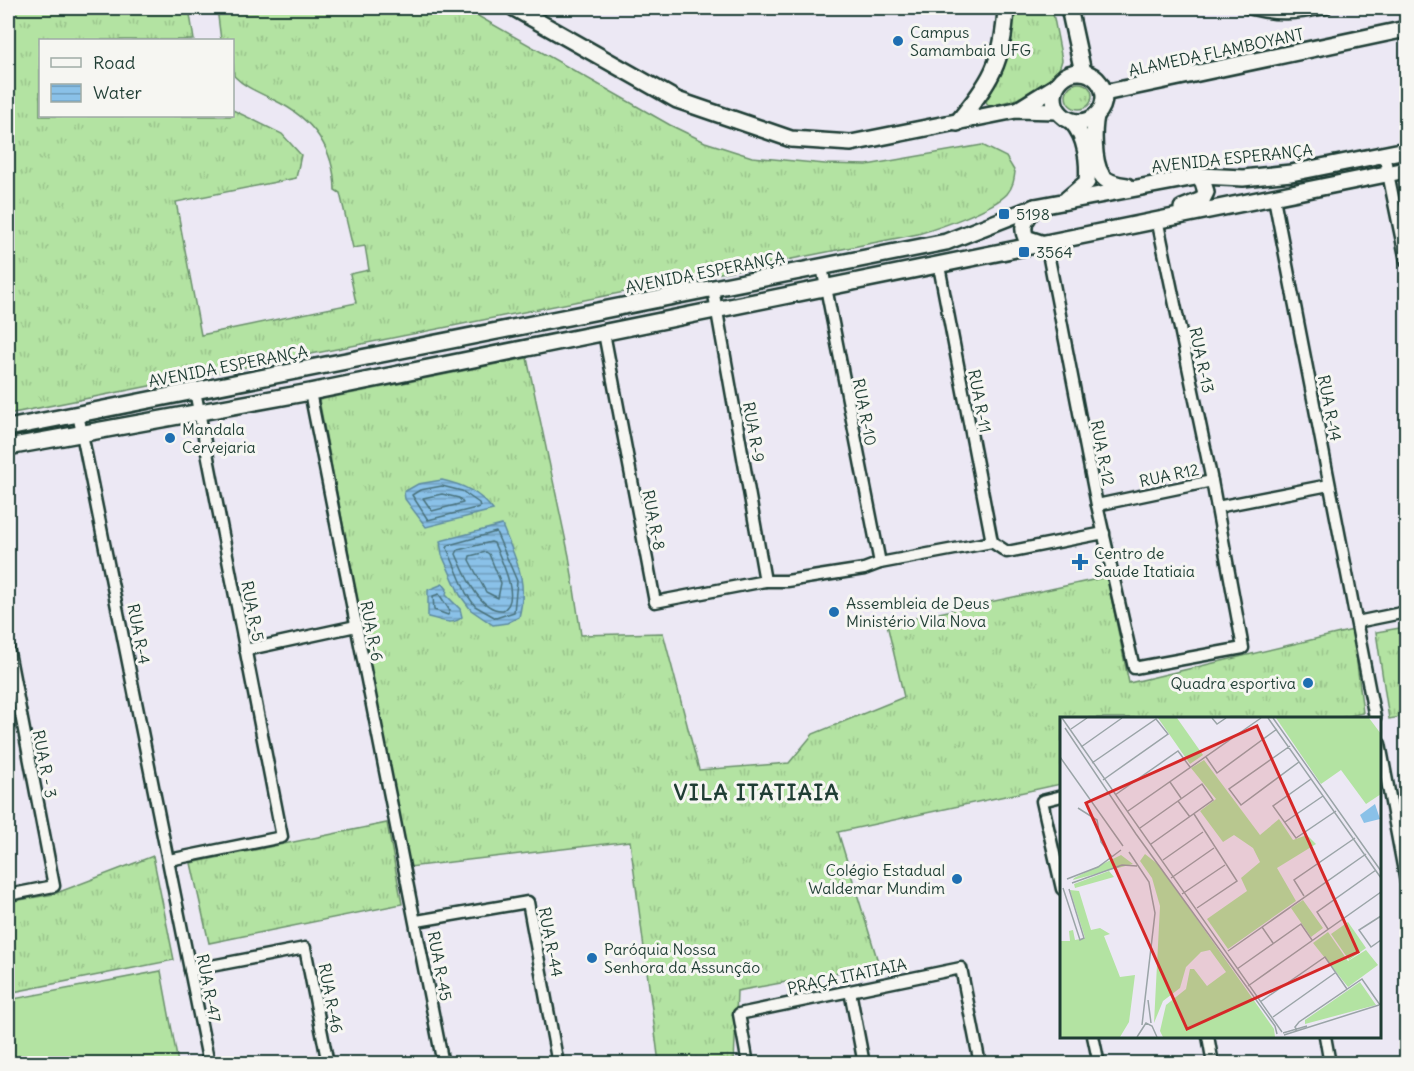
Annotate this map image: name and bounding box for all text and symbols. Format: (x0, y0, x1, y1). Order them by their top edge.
place label: Campus Samambaia UFG (910, 22, 1031, 60)
street label: ALAMEDA FLAMBOYANT (1127, 24, 1305, 80)
marker: Campus Samambaia UFG (891, 34, 905, 48)
legend (39, 39, 234, 117)
text: Road (93, 51, 136, 74)
text: Water (93, 81, 143, 104)
street label: AVENIDA ESPERANÇA (1150, 140, 1314, 176)
place label: 5198 (1016, 204, 1050, 224)
marker: 5198 (997, 207, 1011, 221)
place label: 3564 (1036, 242, 1073, 262)
marker: 3564 (1017, 245, 1031, 259)
street label: AVENIDA ESPERANÇA (624, 247, 786, 297)
street label: RUA R-13 (1185, 325, 1219, 395)
street label: AVENIDA ESPERANÇA (147, 341, 309, 391)
street label: RUA R-11 (964, 368, 996, 434)
street label: RUA R-14 (1314, 373, 1346, 443)
street label: RUA R-10 (849, 377, 881, 447)
street label: RUA R-9 (739, 400, 769, 464)
place label: Mandala Cervejaria (182, 419, 256, 457)
street label: RUA R-12 (1087, 419, 1119, 488)
marker: Mandala Cervejaria (163, 431, 177, 445)
street label: RUA R12 (1137, 459, 1201, 491)
street label: RUA R-8 (638, 488, 670, 552)
place label: Centro de Saude Itatiaia (1094, 543, 1195, 581)
marker: Centro de Saude Itatiaia (1071, 553, 1089, 571)
street label: RUA R-5 (237, 579, 269, 643)
place label: Assembleia de Deus Ministério Vila Nova (846, 593, 989, 631)
street label: RUA R-6 (356, 599, 388, 663)
street label: RUA R-4 (123, 602, 155, 666)
marker: Assembleia de Deus Ministério Vila Nova (827, 605, 841, 619)
place label: Quadra esportiva (1171, 673, 1296, 693)
marker: Quadra esportiva (1301, 676, 1315, 690)
inset map (1060, 717, 1381, 1038)
street label: RUA R - 3 (29, 728, 61, 800)
district label: VILA ITATIAIA (674, 778, 840, 806)
place label: Colégio Estadual Waldemar Mundim (808, 860, 945, 898)
marker: Colégio Estadual Waldemar Mundim (950, 872, 964, 886)
street label: RUA R-44 (534, 906, 568, 978)
street label: RUA R-45 (423, 930, 457, 1002)
place label: Paróquia Nossa Senhora da Assunção (604, 939, 760, 977)
marker: Paróquia Nossa Senhora da Assunção (585, 951, 599, 965)
street label: RUA R-47 (193, 952, 225, 1024)
street label: PRAÇA ITATIAIA (786, 954, 908, 998)
street label: RUA R-46 (314, 962, 348, 1034)

